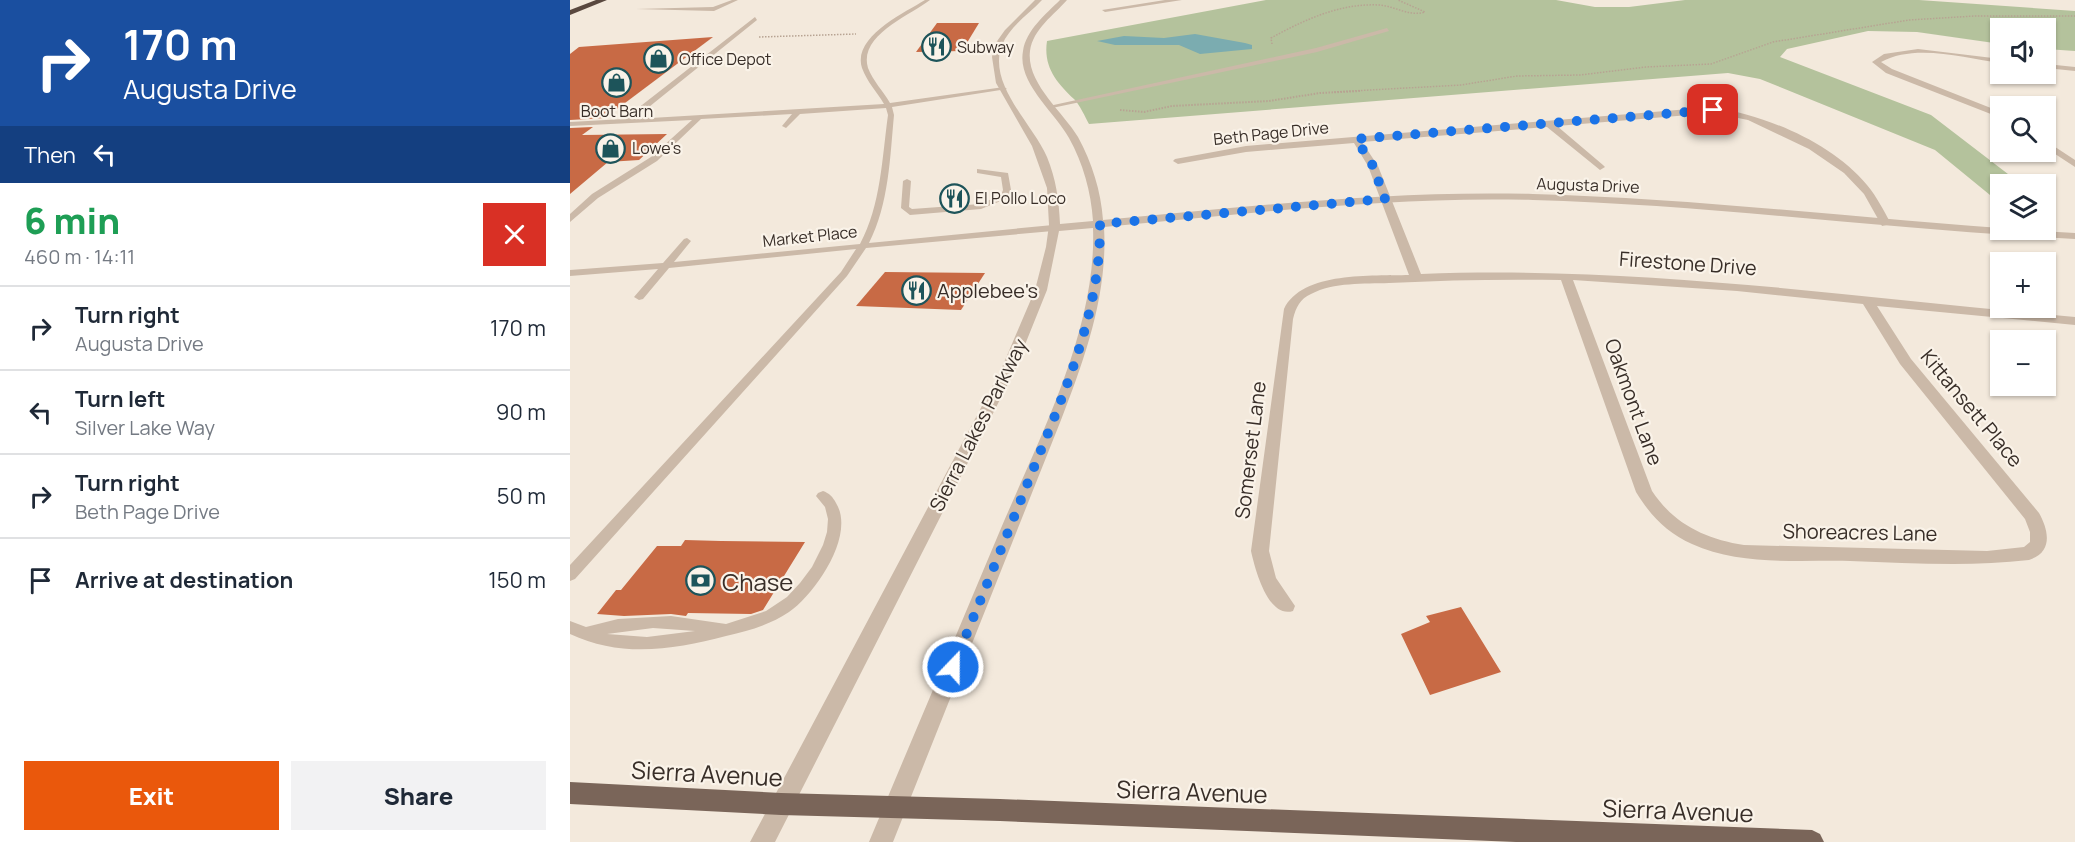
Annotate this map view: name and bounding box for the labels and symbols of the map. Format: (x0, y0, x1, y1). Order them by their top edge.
restaurant icon: Subway (920, 31, 952, 63)
place label: Subway (957, 36, 1015, 58)
shop icon: Office Depot (642, 43, 674, 75)
place label: Office Depot (679, 48, 772, 70)
shop icon: Boot Barn (601, 67, 633, 99)
pin (1687, 84, 1738, 135)
place label: Boot Barn (581, 100, 653, 122)
street label: Beth Page Drive (1212, 116, 1330, 150)
shop icon: Lowe's (595, 132, 627, 164)
place label: Lowe's (632, 137, 681, 159)
street label: Augusta Drive (1536, 172, 1640, 198)
restaurant icon: El Pollo Loco (938, 182, 970, 214)
place label: El Pollo Loco (975, 187, 1066, 209)
street label: Market Place (762, 220, 858, 252)
street label: Firestone Drive (1618, 245, 1758, 281)
restaurant icon: Applebee's (900, 274, 932, 306)
place label: Applebee's (937, 277, 1038, 304)
street label: Sierra Lakes Parkway (923, 334, 1034, 516)
street label: Oakmont Lane (1599, 335, 1669, 469)
street label: Kittansett Place (1915, 344, 2029, 472)
street label: Somerset Lane (1228, 380, 1272, 520)
street label: Shoreacres Lane (1782, 517, 1938, 547)
bank icon: Chase (685, 565, 717, 597)
place label: Chase (722, 565, 793, 598)
position arrow (921, 635, 985, 699)
street label: Sierra Avenue (630, 753, 784, 793)
street label: Sierra Avenue (1116, 772, 1268, 810)
street label: Sierra Avenue (1602, 791, 1754, 829)

